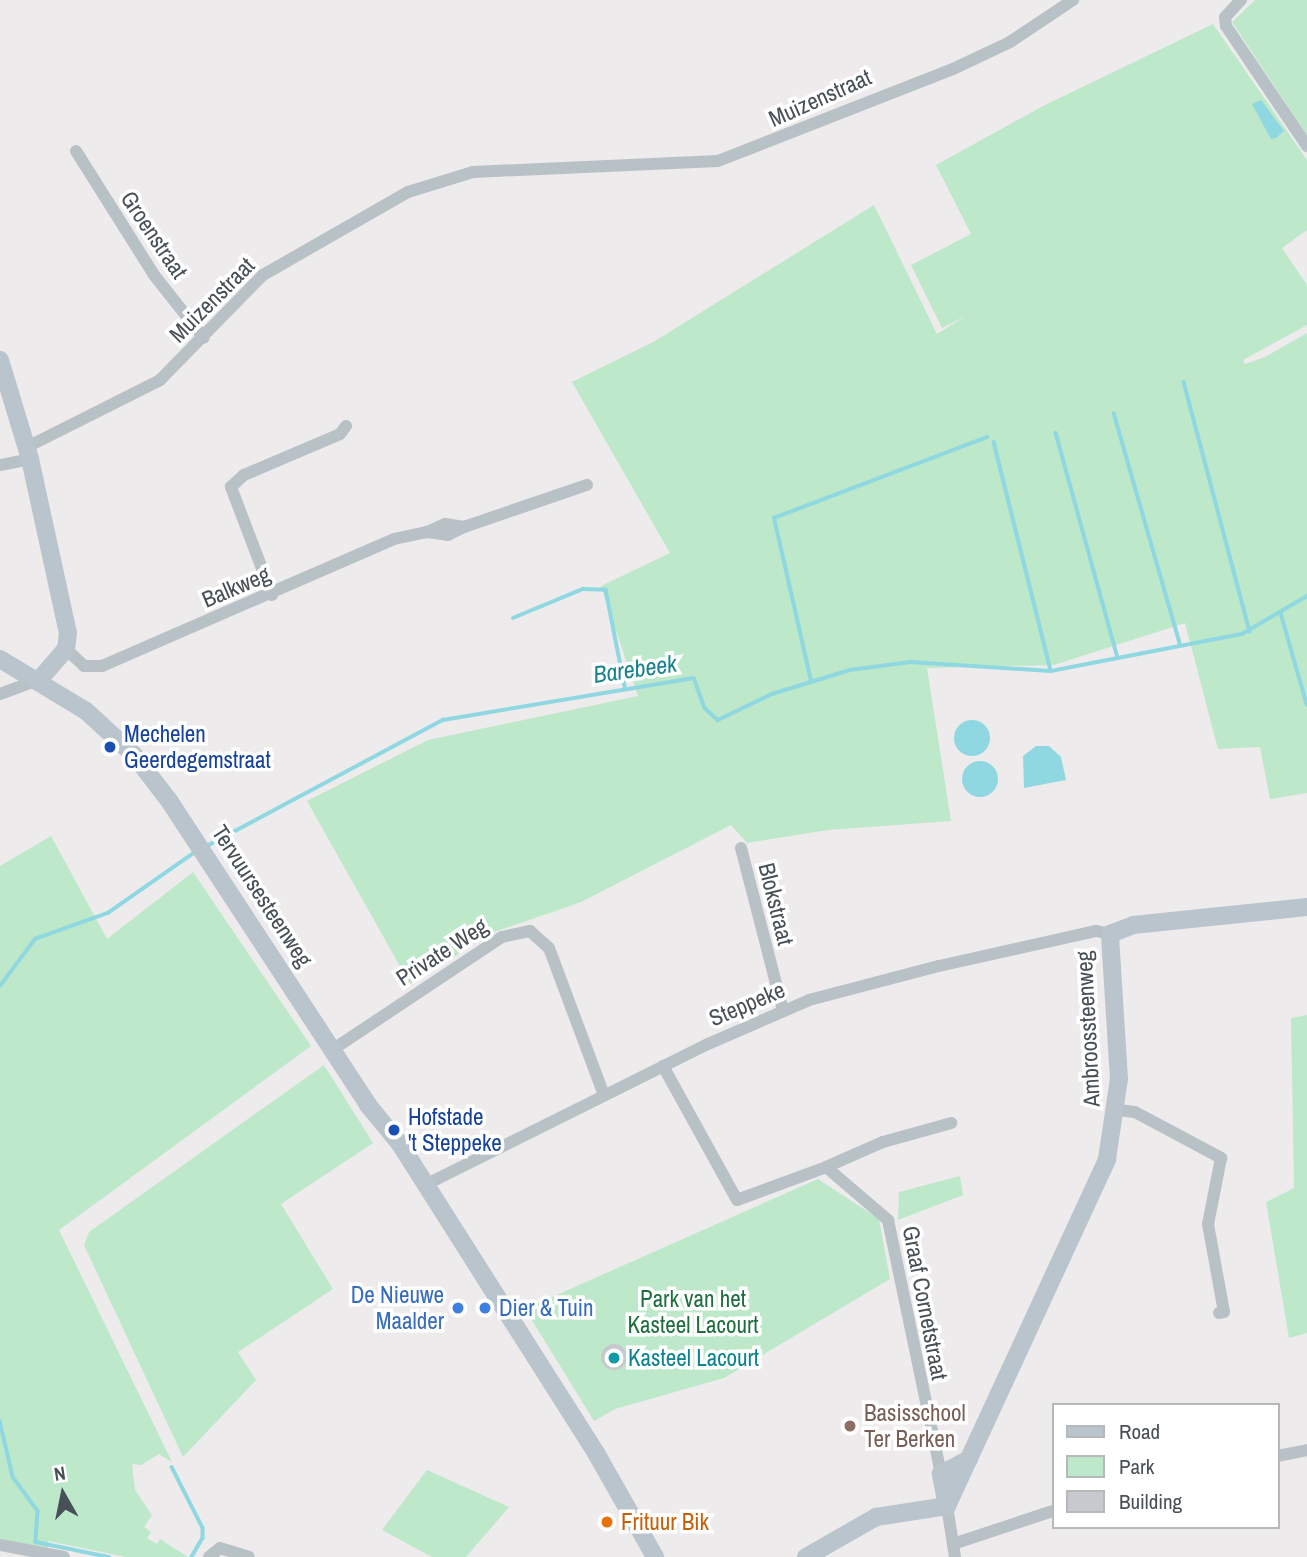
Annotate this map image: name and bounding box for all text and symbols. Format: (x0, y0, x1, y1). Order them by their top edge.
street label: Muizenstraat (765, 63, 875, 133)
street label: Groenstraat (115, 186, 193, 284)
street label: Muizenstraat (164, 252, 260, 348)
street label: Balkweg (198, 560, 274, 614)
water label: Barebeek (591, 649, 679, 689)
place label: Mechelen Geerdegemstraat (124, 720, 271, 774)
marker: Mechelen Geerdegemstraat (102, 739, 118, 755)
street label: Tervuursesteenweg (206, 820, 318, 972)
street label: Blokstraat (752, 860, 800, 948)
street label: Private Weg (391, 912, 493, 992)
street label: Ambroossteenweg (1070, 950, 1106, 1108)
street label: Steppeke (705, 976, 789, 1032)
place label: Hofstade 't Steppeke (408, 1103, 502, 1157)
marker: Hofstade 't Steppeke (386, 1122, 402, 1138)
street label: Graaf Cornetstraat (897, 1224, 953, 1382)
place label: De Nieuwe Maalder (351, 1281, 444, 1335)
park label: Park van het Kasteel Lacourt (627, 1285, 759, 1339)
place label: Dier & Tuin (499, 1294, 594, 1322)
marker: De Nieuwe Maalder (450, 1300, 466, 1316)
marker: Dier & Tuin (477, 1300, 493, 1316)
place label: Kasteel Lacourt (628, 1344, 759, 1372)
marker: Kasteel Lacourt (606, 1350, 622, 1366)
place label: Basisschool Ter Berken (864, 1399, 966, 1453)
legend (1052, 1403, 1279, 1529)
text: Road (1119, 1417, 1160, 1446)
marker: Basisschool Ter Berken (842, 1418, 858, 1434)
text: Park (1119, 1452, 1154, 1481)
north arrow (28, 1459, 98, 1529)
text: N (52, 1460, 67, 1487)
text: Building (1119, 1487, 1182, 1516)
place label: Frituur Bik (621, 1508, 709, 1536)
marker: Frituur Bik (599, 1514, 615, 1530)

